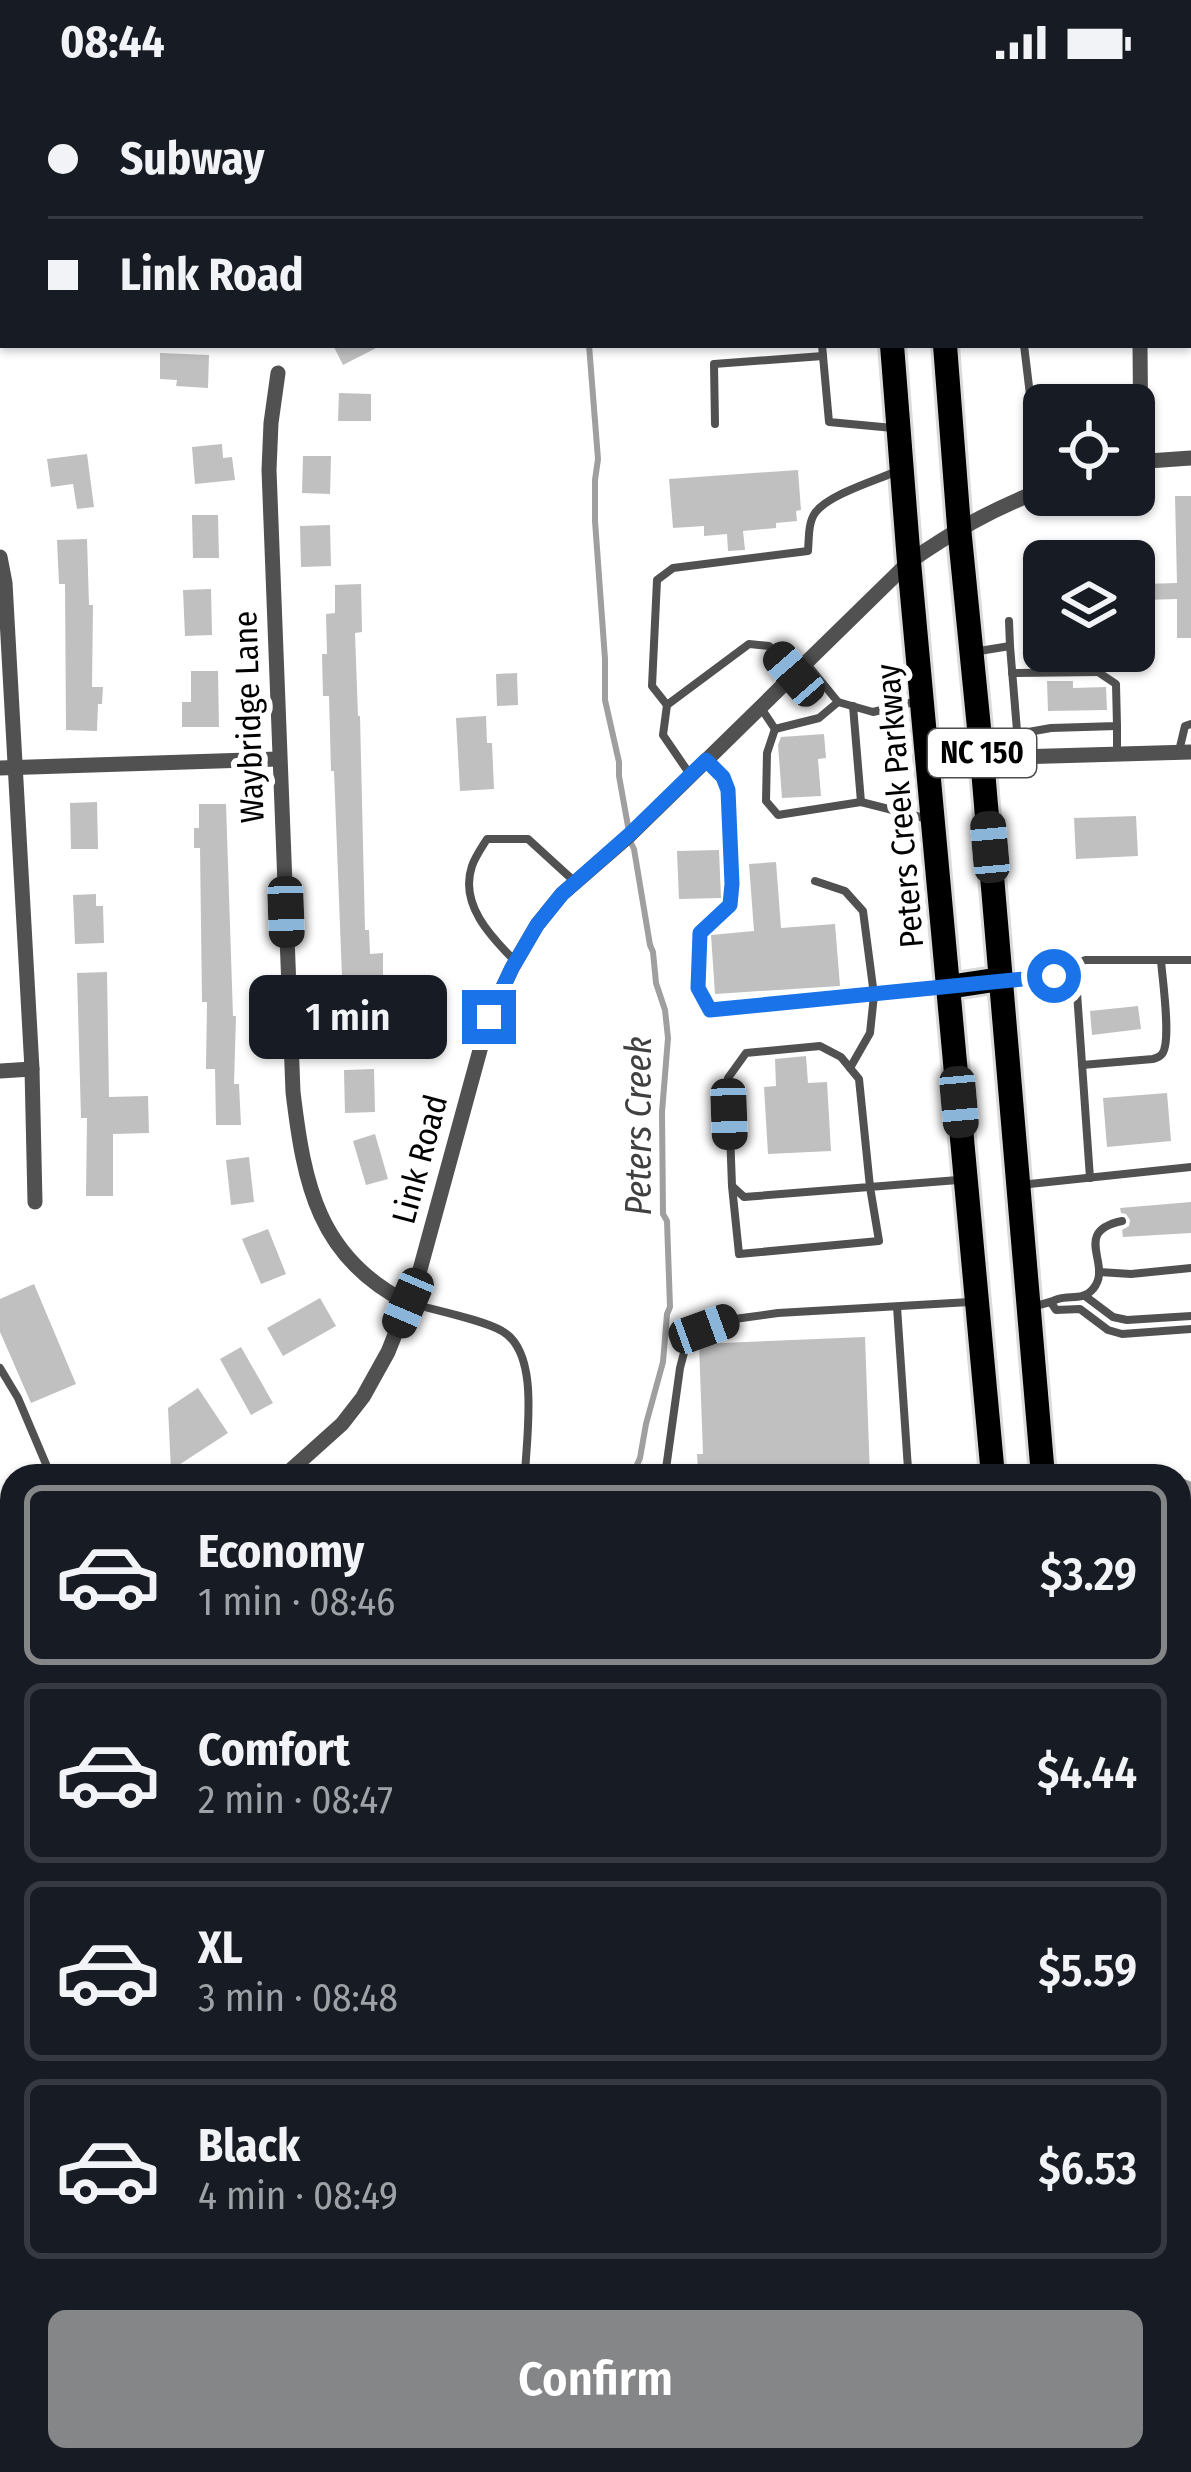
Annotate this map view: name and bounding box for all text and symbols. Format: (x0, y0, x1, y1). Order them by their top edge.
text: 08:44 (60, 15, 165, 69)
text: Subway (120, 132, 264, 186)
text: Link Road (120, 248, 304, 302)
map controls (1023, 384, 1155, 672)
button: locate (1023, 384, 1155, 516)
button: layers (1023, 540, 1155, 672)
street label: Waybridge Lane (225, 610, 273, 824)
car (757, 635, 831, 713)
street label: Peters Creek Parkway (868, 662, 932, 950)
road number: NC 150 (928, 729, 1036, 777)
car (969, 810, 1011, 884)
car (267, 875, 305, 949)
route start (1027, 949, 1081, 1003)
callout: 1 min (249, 975, 447, 1059)
route end (462, 990, 516, 1044)
text: 1 min (306, 994, 390, 1040)
water label: Peters Creek (617, 1036, 661, 1215)
car (938, 1065, 980, 1139)
car (710, 1077, 748, 1151)
street label: Link Road (384, 1090, 456, 1228)
car (377, 1263, 439, 1343)
car (664, 1300, 744, 1358)
icon: car (54, 1521, 162, 1629)
text: Economy (198, 1525, 364, 1579)
text: $3.29 (1040, 1548, 1137, 1602)
text: 1 min · 08:46 (198, 1579, 395, 1625)
icon: car (54, 1719, 162, 1827)
text: Comfort (198, 1723, 350, 1777)
text: $4.44 (1037, 1746, 1137, 1800)
text: 2 min · 08:47 (198, 1777, 393, 1823)
icon: car (54, 1917, 162, 2025)
text: XL (198, 1921, 243, 1975)
text: $5.59 (1038, 1944, 1137, 1998)
text: 3 min · 08:48 (198, 1975, 398, 2021)
icon: car (54, 2115, 162, 2223)
text: Black (198, 2119, 300, 2173)
text: $6.53 (1038, 2142, 1137, 2196)
text: 4 min · 08:49 (198, 2173, 398, 2219)
button: Confirm (48, 2310, 1143, 2448)

